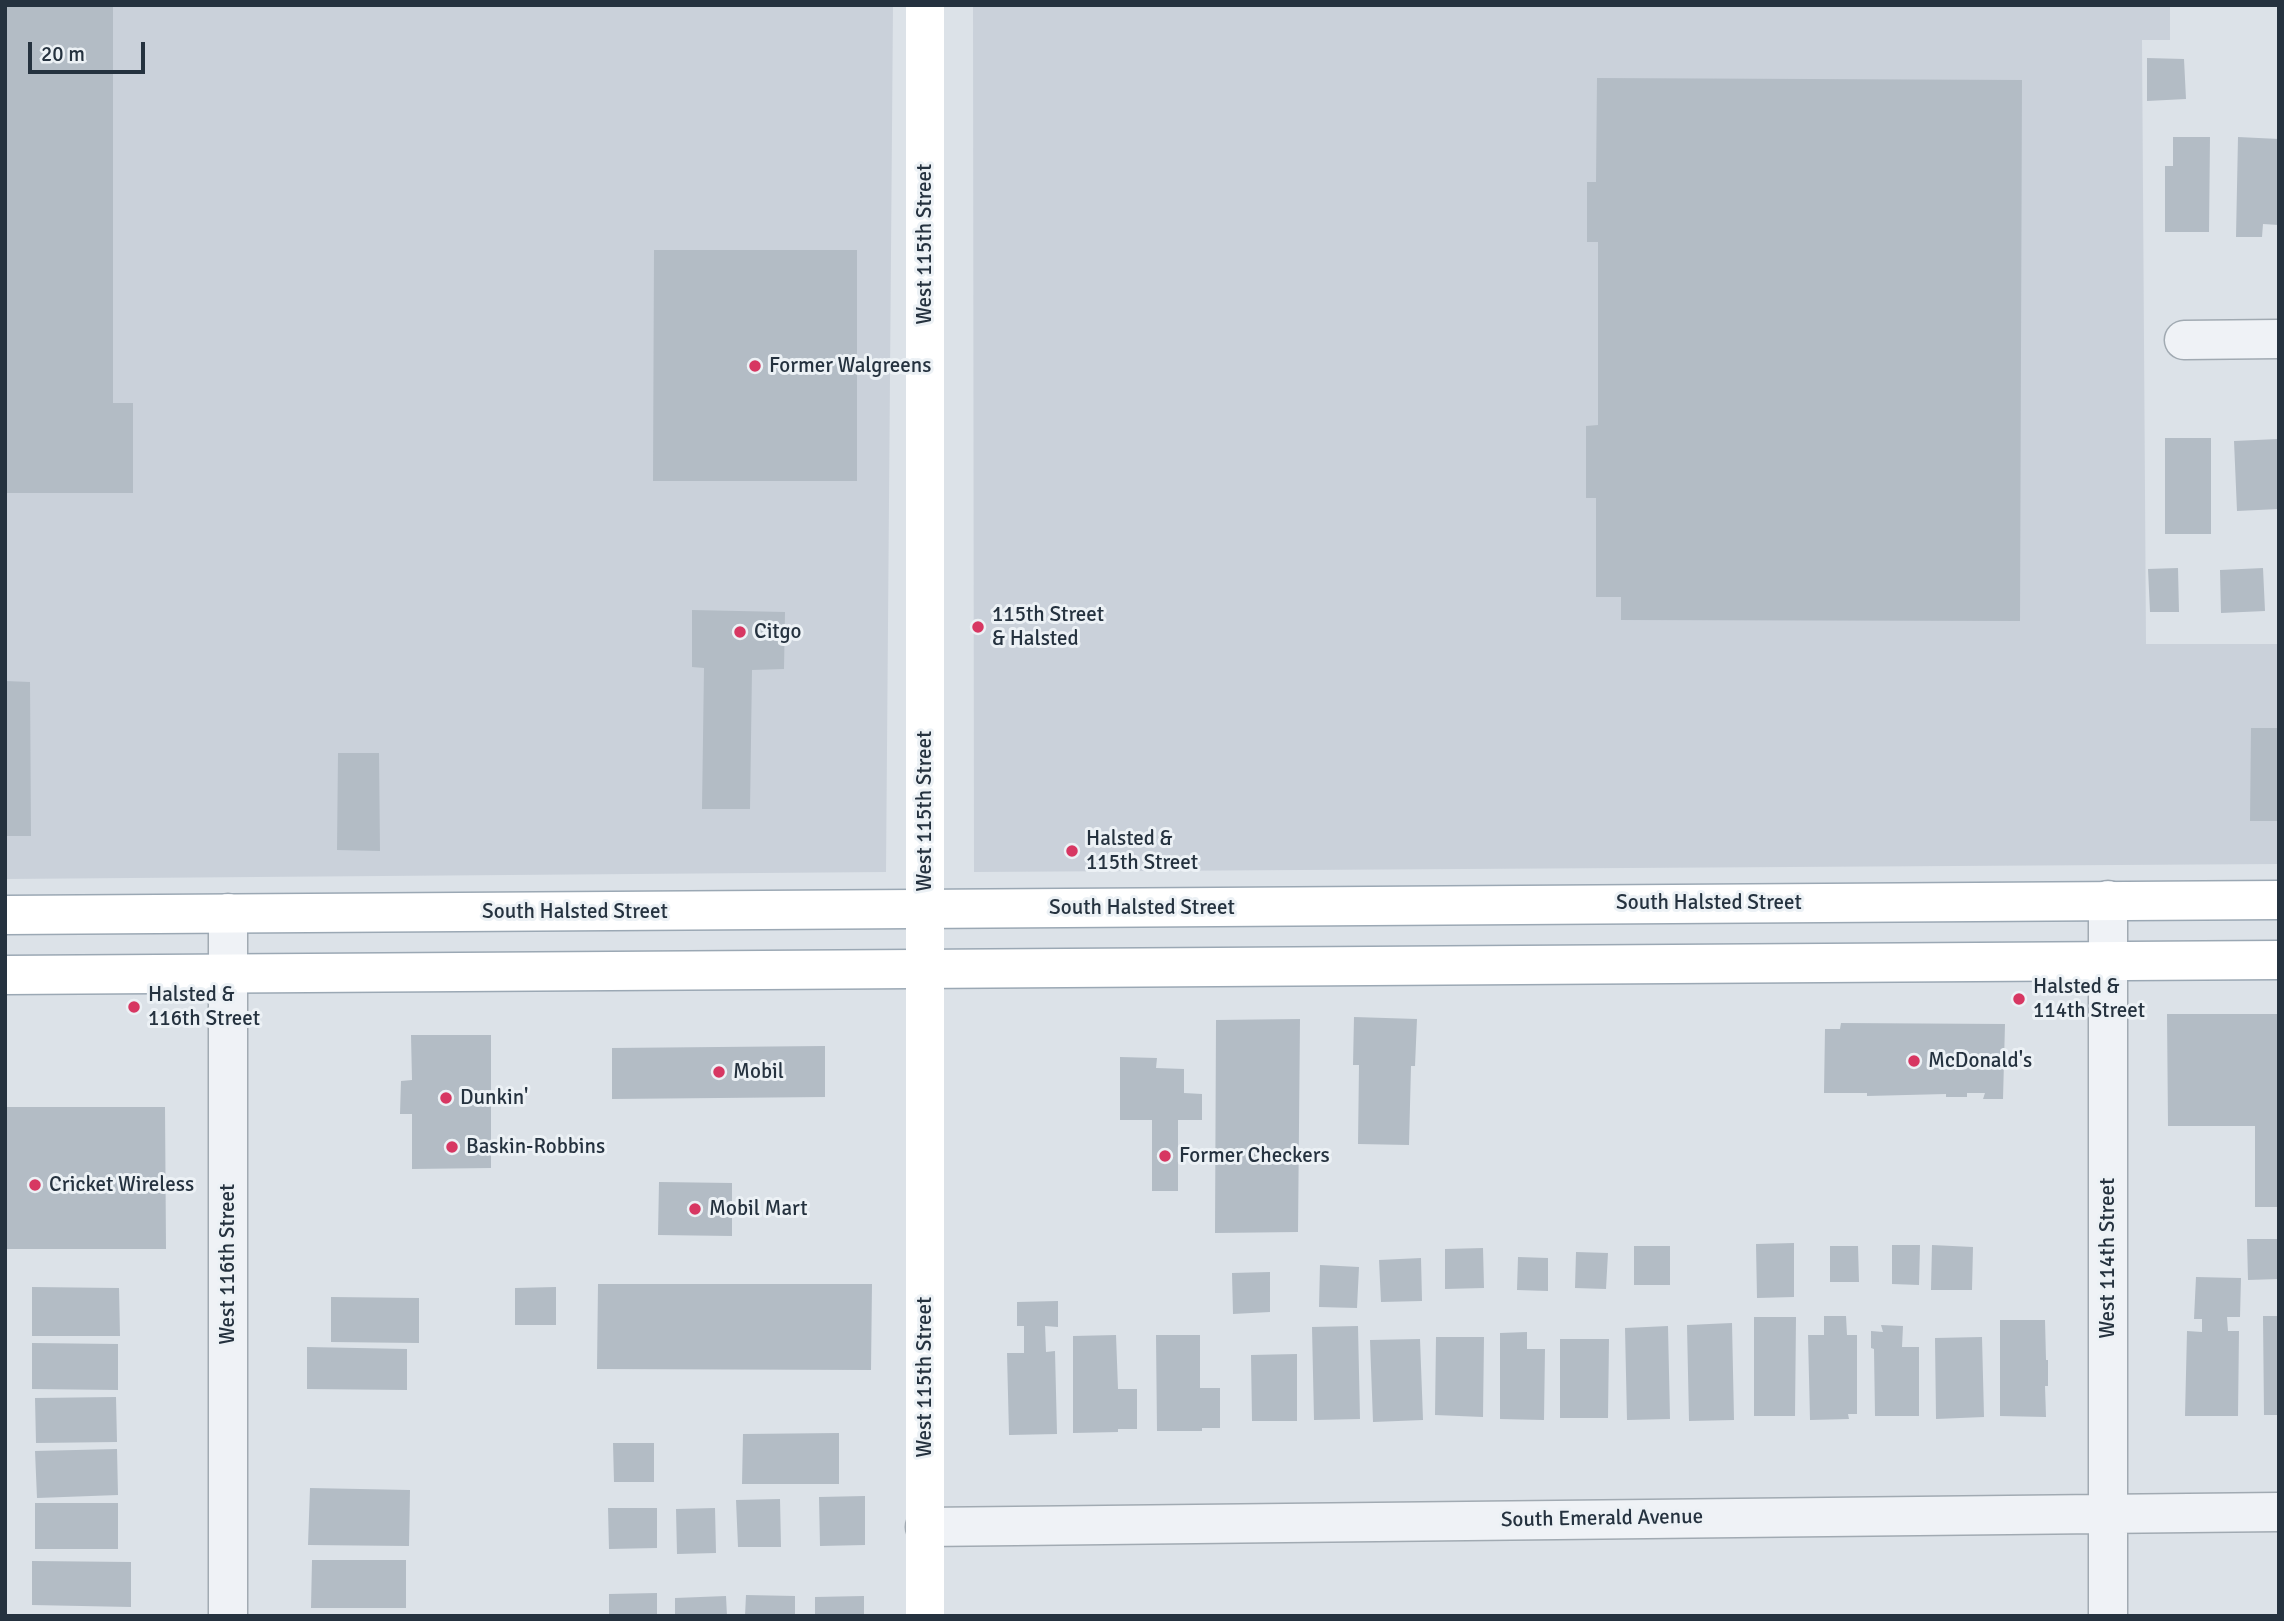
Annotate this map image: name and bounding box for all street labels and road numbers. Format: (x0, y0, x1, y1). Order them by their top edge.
street label: West 115th Street (912, 164, 938, 324)
street label: West 115th Street (912, 731, 938, 891)
street label: South Halsted Street (1616, 890, 1802, 916)
street label: South Halsted Street (1049, 895, 1235, 921)
street label: South Halsted Street (482, 899, 668, 925)
street label: West 114th Street (2095, 1178, 2121, 1338)
street label: West 116th Street (215, 1184, 241, 1344)
street label: West 115th Street (912, 1297, 938, 1457)
street label: South Emerald Avenue (1501, 1505, 1703, 1533)

